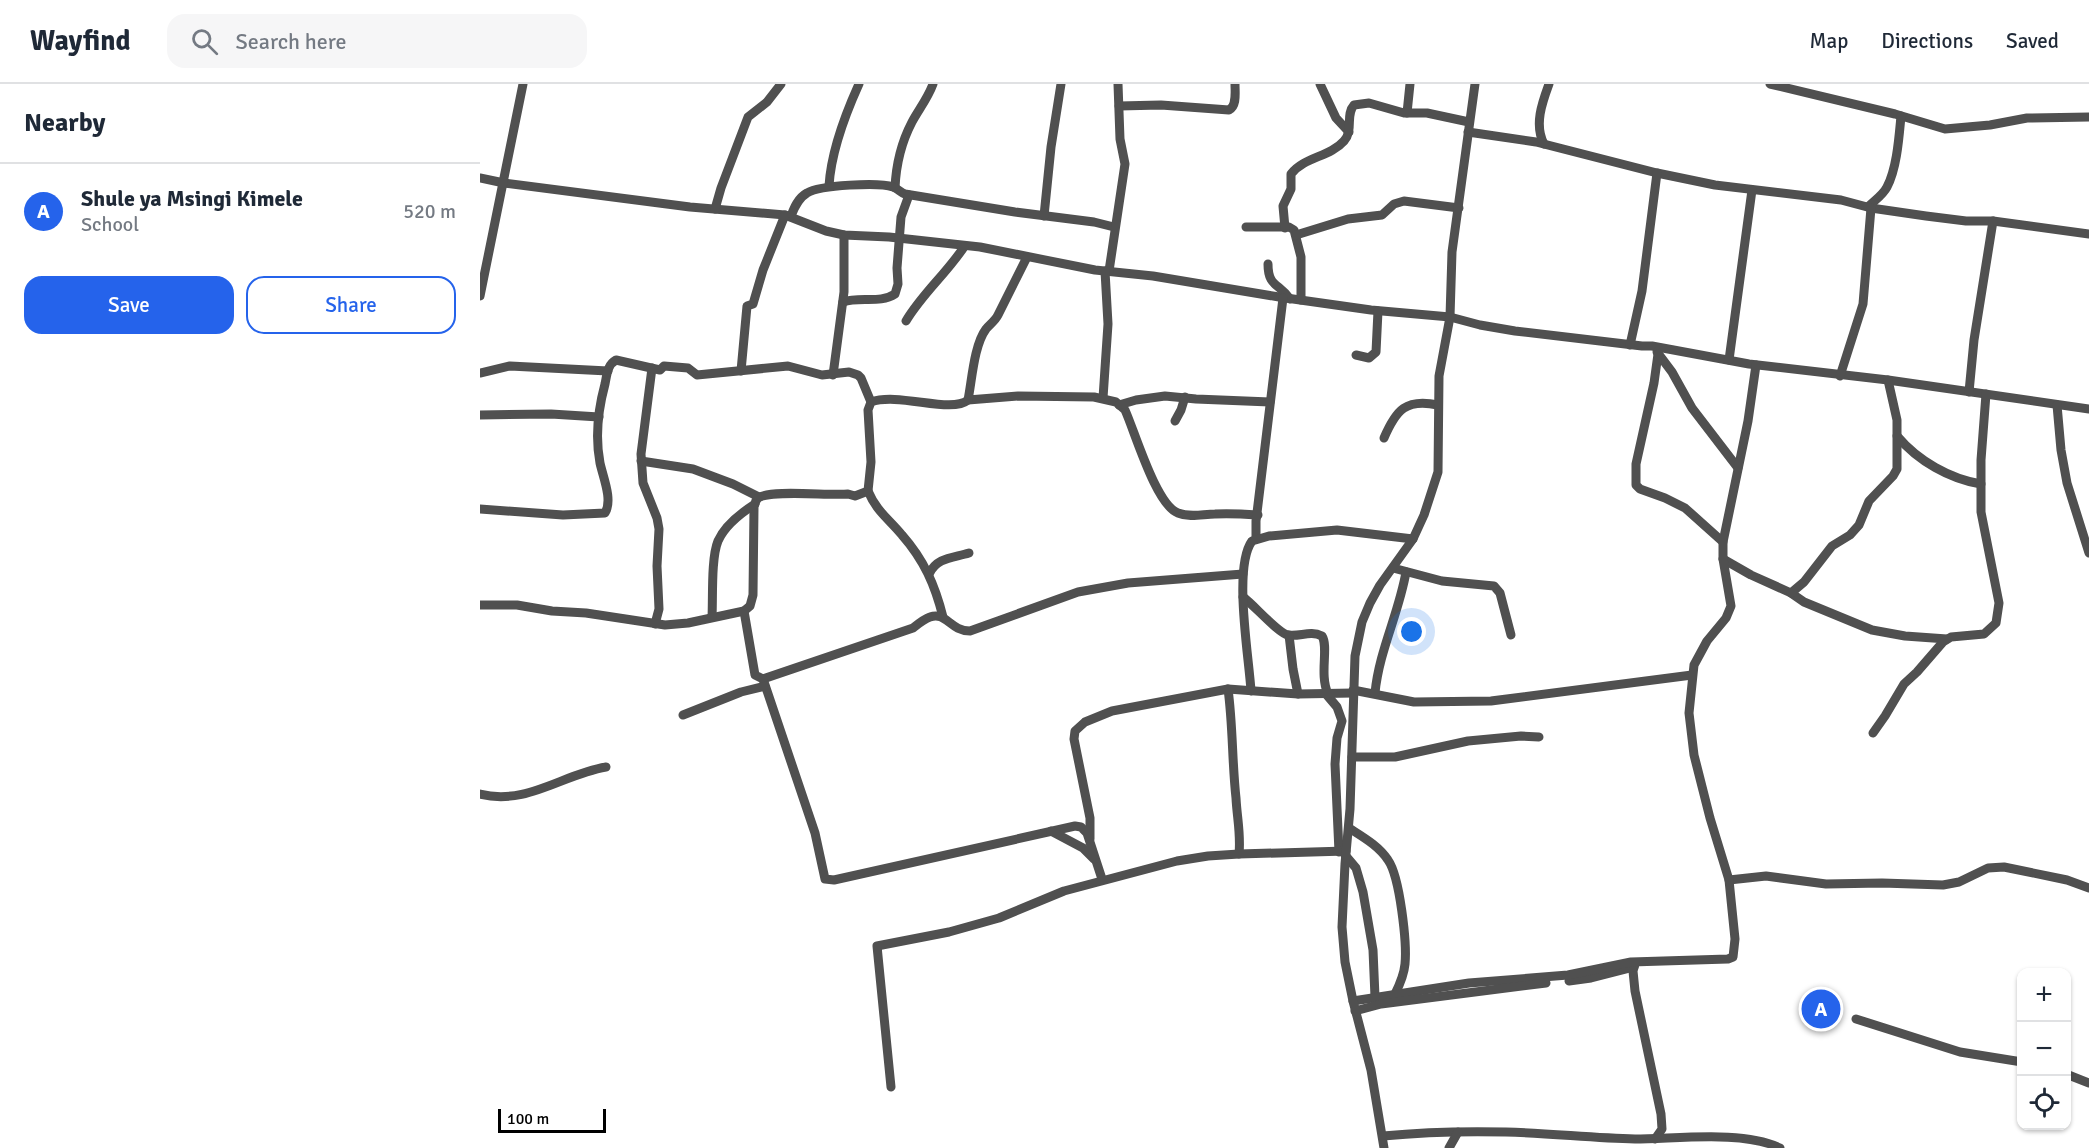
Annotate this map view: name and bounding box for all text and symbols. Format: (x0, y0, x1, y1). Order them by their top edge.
search box (167, 14, 587, 68)
text: Wayfind (30, 24, 131, 58)
icon: search (188, 25, 221, 58)
text: Search here (236, 28, 347, 55)
text: Map (1810, 28, 1848, 54)
text: Directions (1881, 28, 1973, 54)
text: Saved (2006, 28, 2059, 54)
text: Nearby (24, 107, 105, 139)
text: Shule ya Msingi Kimele (81, 185, 303, 212)
text: A (37, 199, 50, 224)
text: 520 m (403, 199, 456, 224)
text: School (81, 212, 139, 237)
button: Save (24, 276, 234, 334)
button: Share (246, 276, 456, 334)
your location (1397, 617, 1426, 646)
map controls (2017, 968, 2071, 1130)
button: + (2017, 968, 2071, 1022)
pin: A (1802, 986, 1840, 1032)
button: − (2017, 1022, 2071, 1076)
button: locate (2017, 1076, 2071, 1130)
scale bar (498, 1106, 606, 1134)
text: 100 m (507, 1109, 549, 1129)

